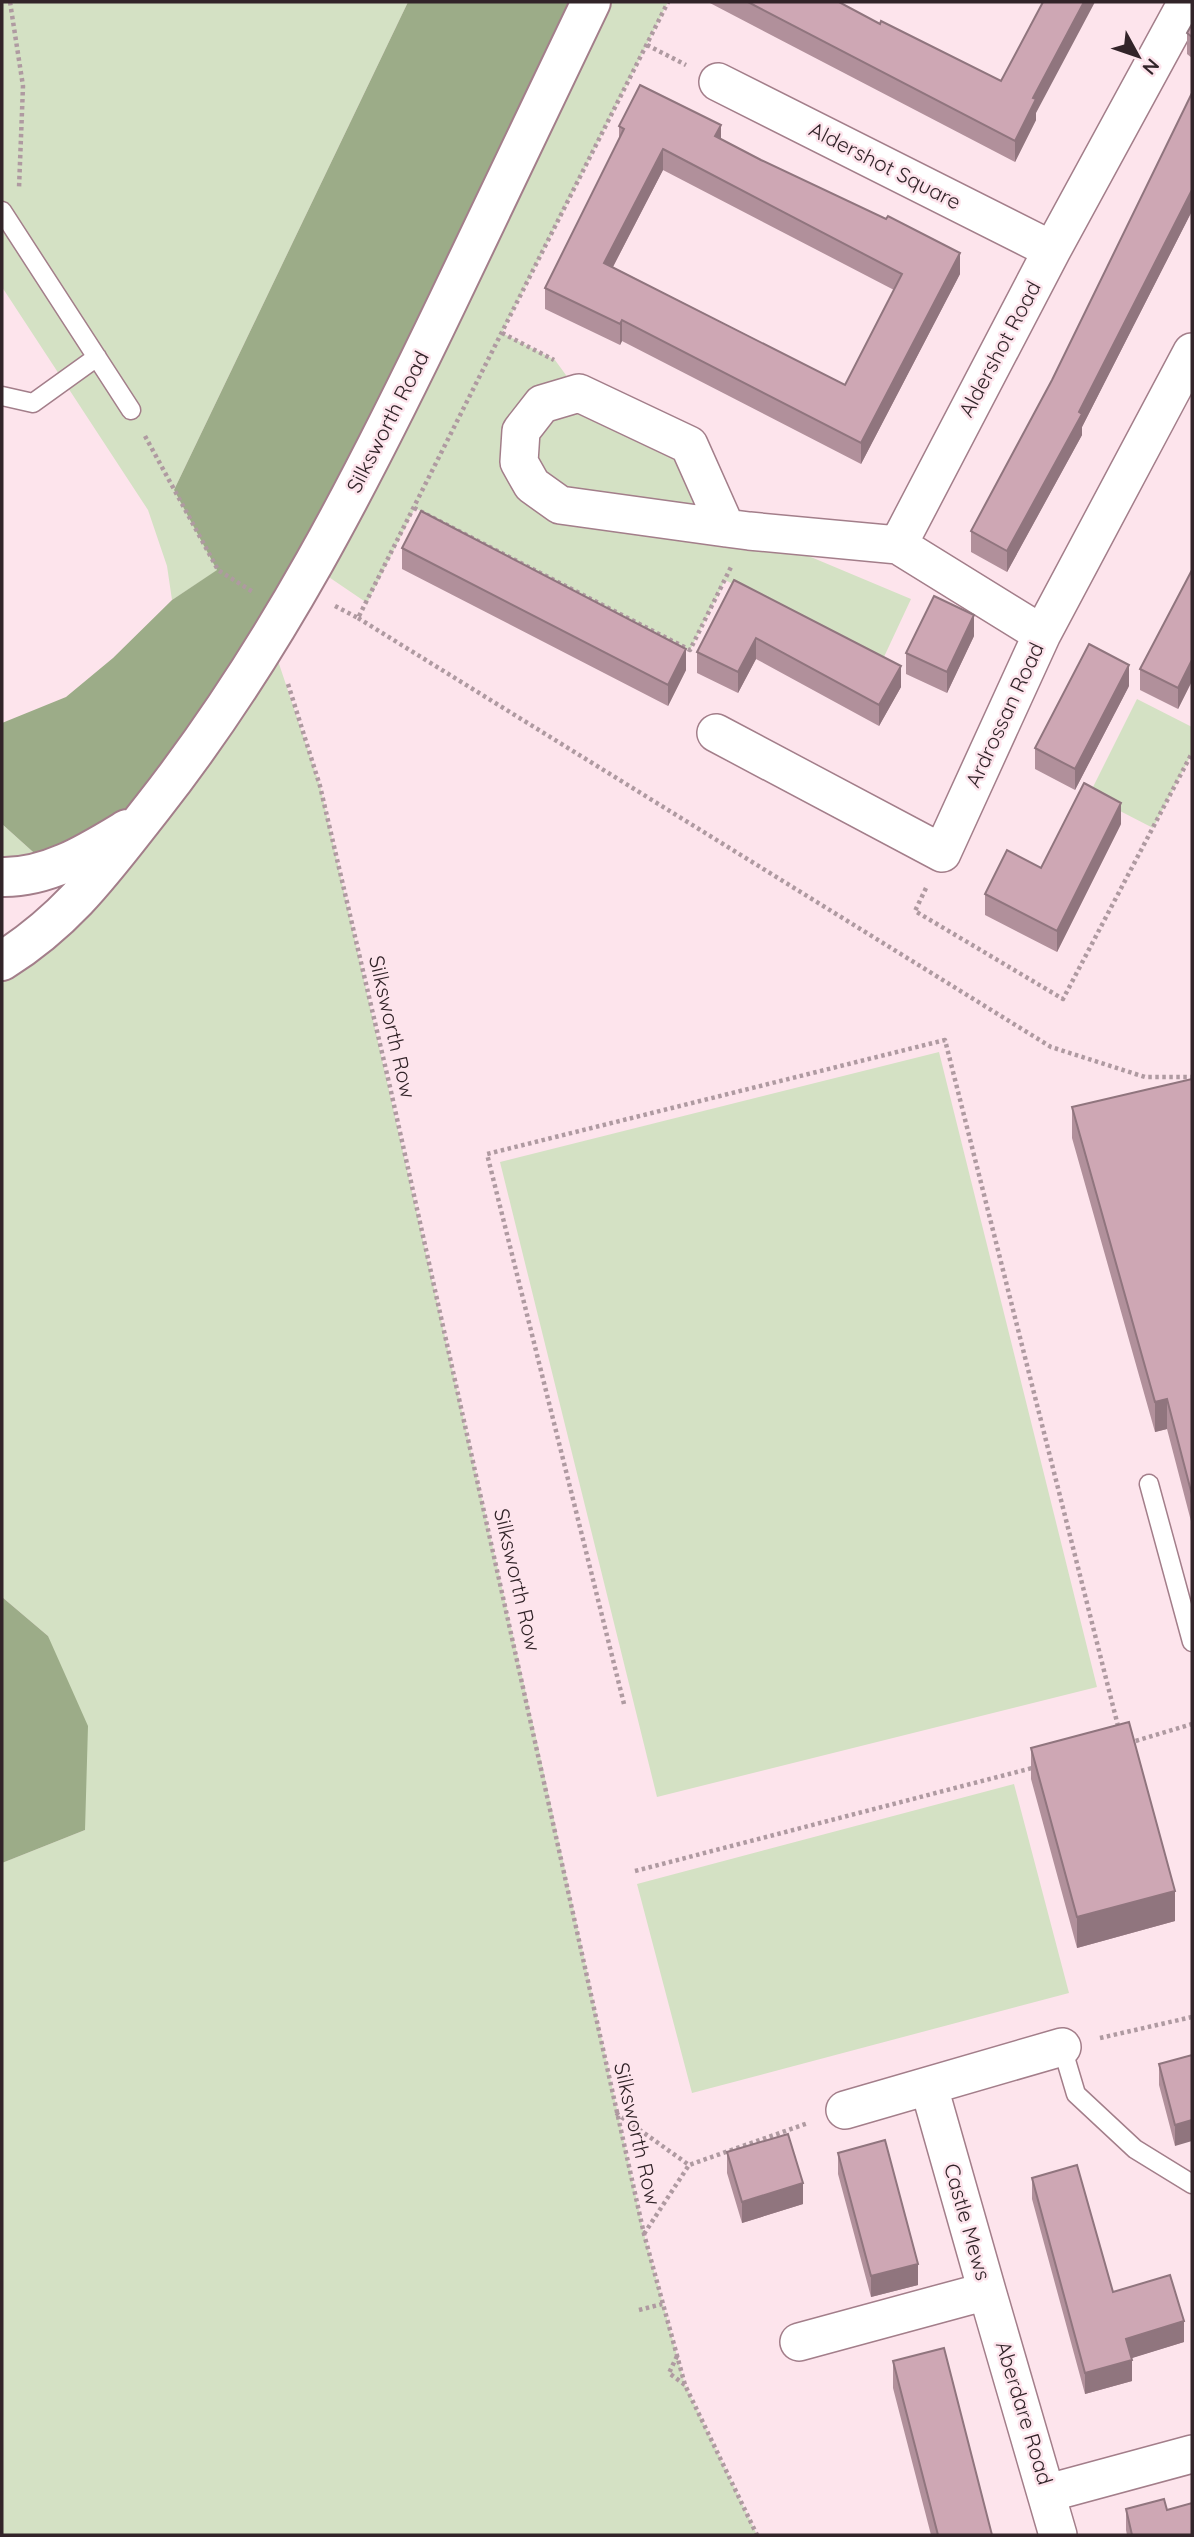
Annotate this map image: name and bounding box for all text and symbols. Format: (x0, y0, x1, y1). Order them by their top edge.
north arrow (1103, 21, 1173, 91)
text: N (1137, 54, 1165, 80)
street label: Aldershot Square (805, 116, 966, 215)
street label: Aldershot Road (952, 276, 1046, 421)
street label: Silksworth Road (340, 346, 434, 497)
street label: Ardrossan Road (959, 638, 1049, 791)
street label: Silksworth Row (364, 953, 422, 1101)
street label: Silksworth Row (489, 1506, 547, 1654)
street label: Silksworth Row (609, 2060, 667, 2208)
street label: Castle Mews (939, 2160, 997, 2283)
street label: Aberdare Road (991, 2338, 1059, 2488)

